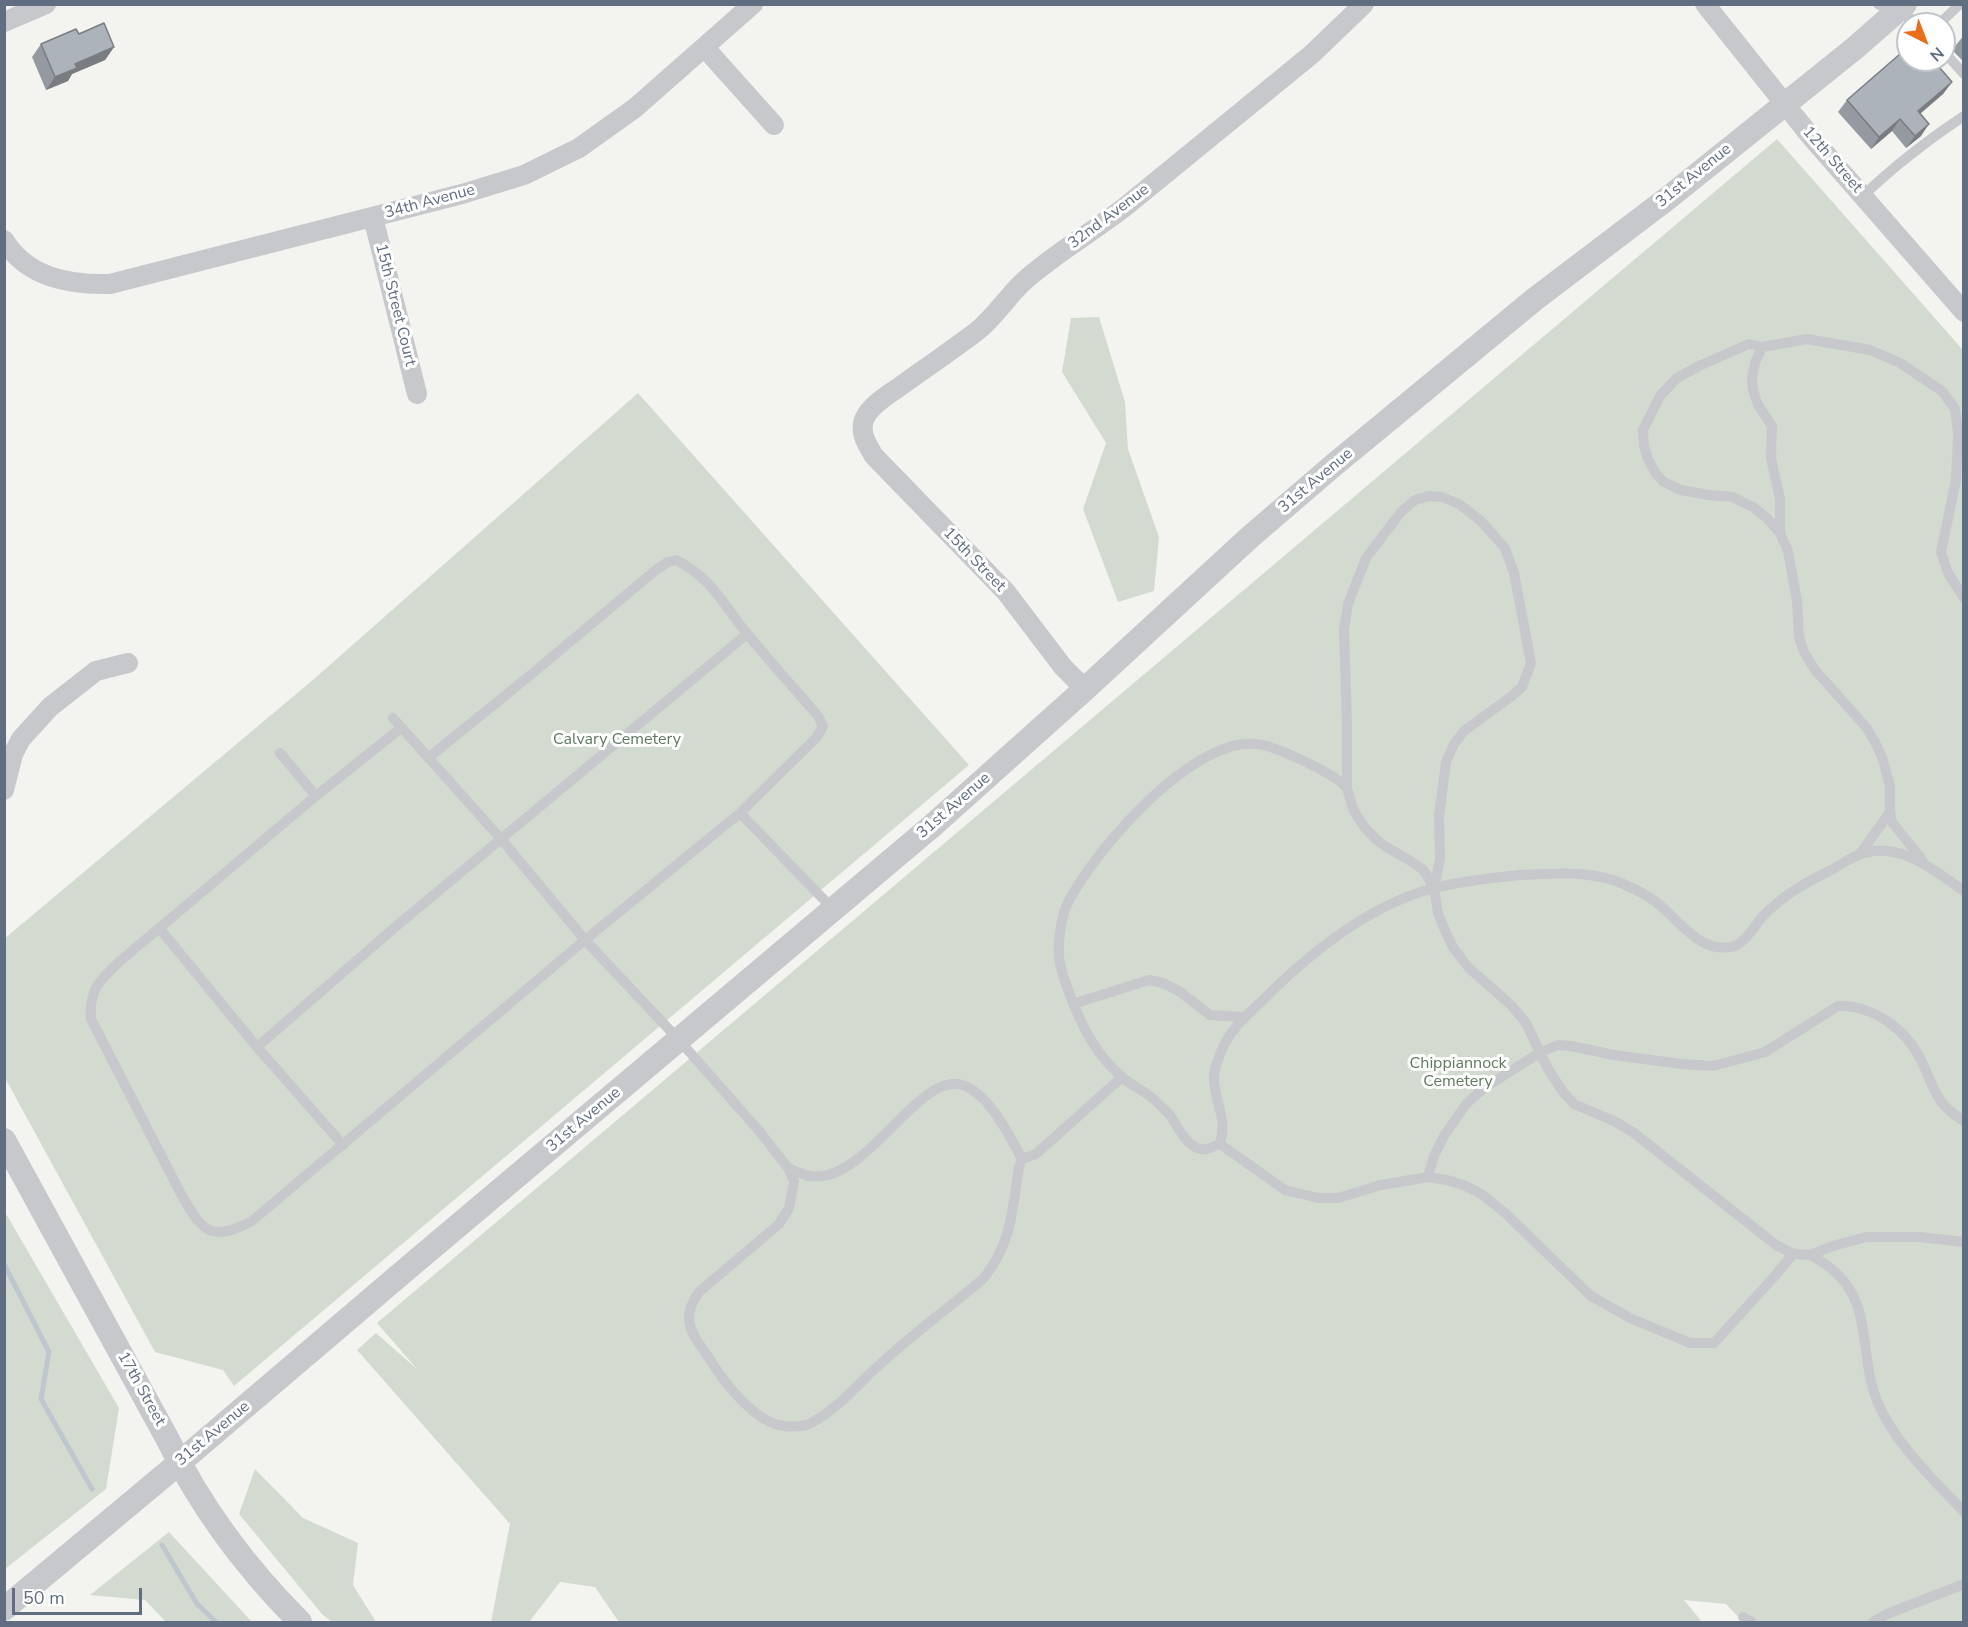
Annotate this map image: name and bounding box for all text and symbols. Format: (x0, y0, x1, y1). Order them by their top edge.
north arrow (1896, 12, 1956, 72)
text: N (1925, 42, 1949, 66)
street label: 12th Street (1798, 123, 1866, 197)
street label: 31st Avenue (1653, 140, 1735, 212)
street label: 32nd Avenue (1065, 180, 1153, 254)
street label: 34th Avenue (383, 181, 477, 223)
street label: 15th Street Court (370, 242, 420, 368)
street label: 31st Avenue (1275, 444, 1357, 518)
street label: 15th Street (939, 524, 1009, 596)
park label: Calvary Cemetery (553, 730, 681, 750)
street label: 31st Avenue (913, 769, 995, 843)
park label: Chippiannock Cemetery (1410, 1054, 1506, 1092)
street label: 31st Avenue (543, 1083, 625, 1157)
street label: 17th Street (113, 1349, 169, 1429)
street label: 31st Avenue (172, 1397, 254, 1471)
scale bar (15, 1576, 146, 1614)
text: 50 m (23, 1586, 65, 1610)

